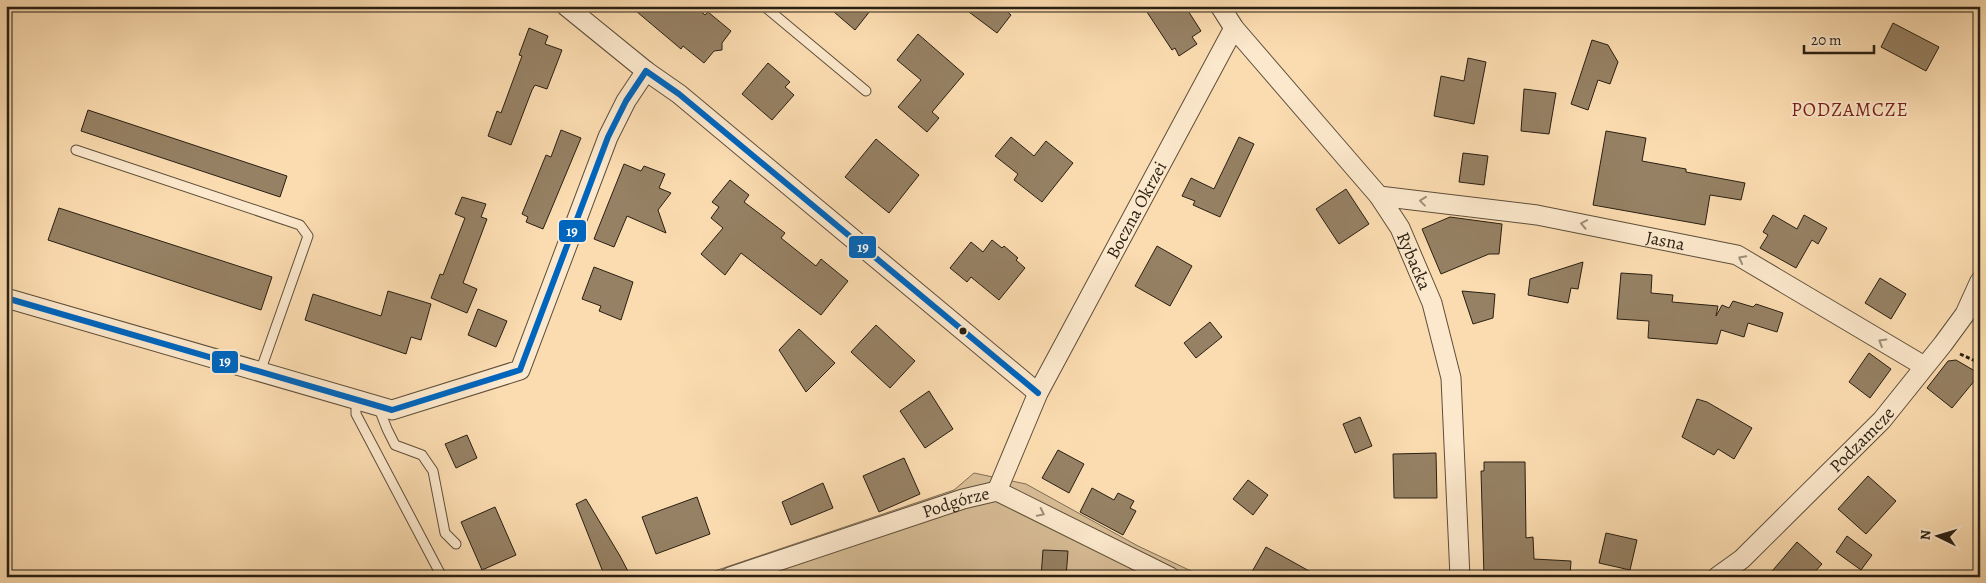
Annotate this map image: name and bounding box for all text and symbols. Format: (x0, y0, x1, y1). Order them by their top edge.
scale bar (1804, 22, 1874, 54)
text: 20 m (1811, 30, 1842, 50)
district label: PODZAMCZE (1791, 97, 1909, 123)
street label: Boczna Okrzei (1100, 157, 1172, 263)
one-way arrow (1419, 196, 1427, 207)
line badge: 19 (558, 219, 587, 243)
one-way arrow (1579, 219, 1588, 230)
text: 19 (566, 222, 578, 241)
street label: Jasna (1644, 225, 1688, 256)
street label: Rybacka (1391, 228, 1437, 294)
line badge: 19 (848, 235, 877, 259)
text: 19 (857, 238, 869, 257)
one-way arrow (1739, 255, 1748, 265)
unlabelled marker (958, 326, 968, 336)
one-way arrow (1878, 338, 1887, 348)
line badge: 19 (211, 350, 239, 374)
text: 19 (219, 352, 231, 371)
street label: Podzamcze (1824, 402, 1900, 478)
street label: Podgórze (919, 481, 992, 524)
one-way arrow (1036, 507, 1045, 517)
north arrow (1914, 510, 1964, 560)
text: N (1916, 529, 1935, 541)

